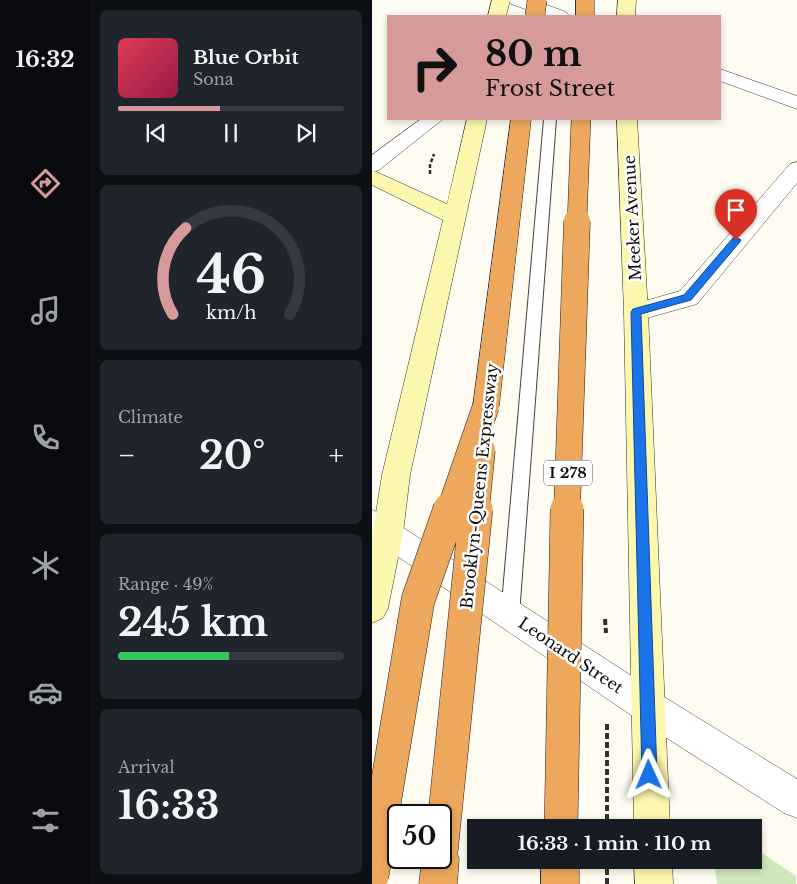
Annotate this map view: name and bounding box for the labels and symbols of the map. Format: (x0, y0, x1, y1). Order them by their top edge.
street label: Meeker Avenue (619, 155, 645, 281)
pin (715, 189, 757, 240)
street label: Brooklyn-Queens Expressway (456, 361, 502, 610)
road number: I 278 (544, 460, 592, 486)
street label: Leonard Street (515, 613, 627, 697)
position arrow (622, 748, 674, 800)
speed limit sign: 50 (387, 804, 452, 869)

